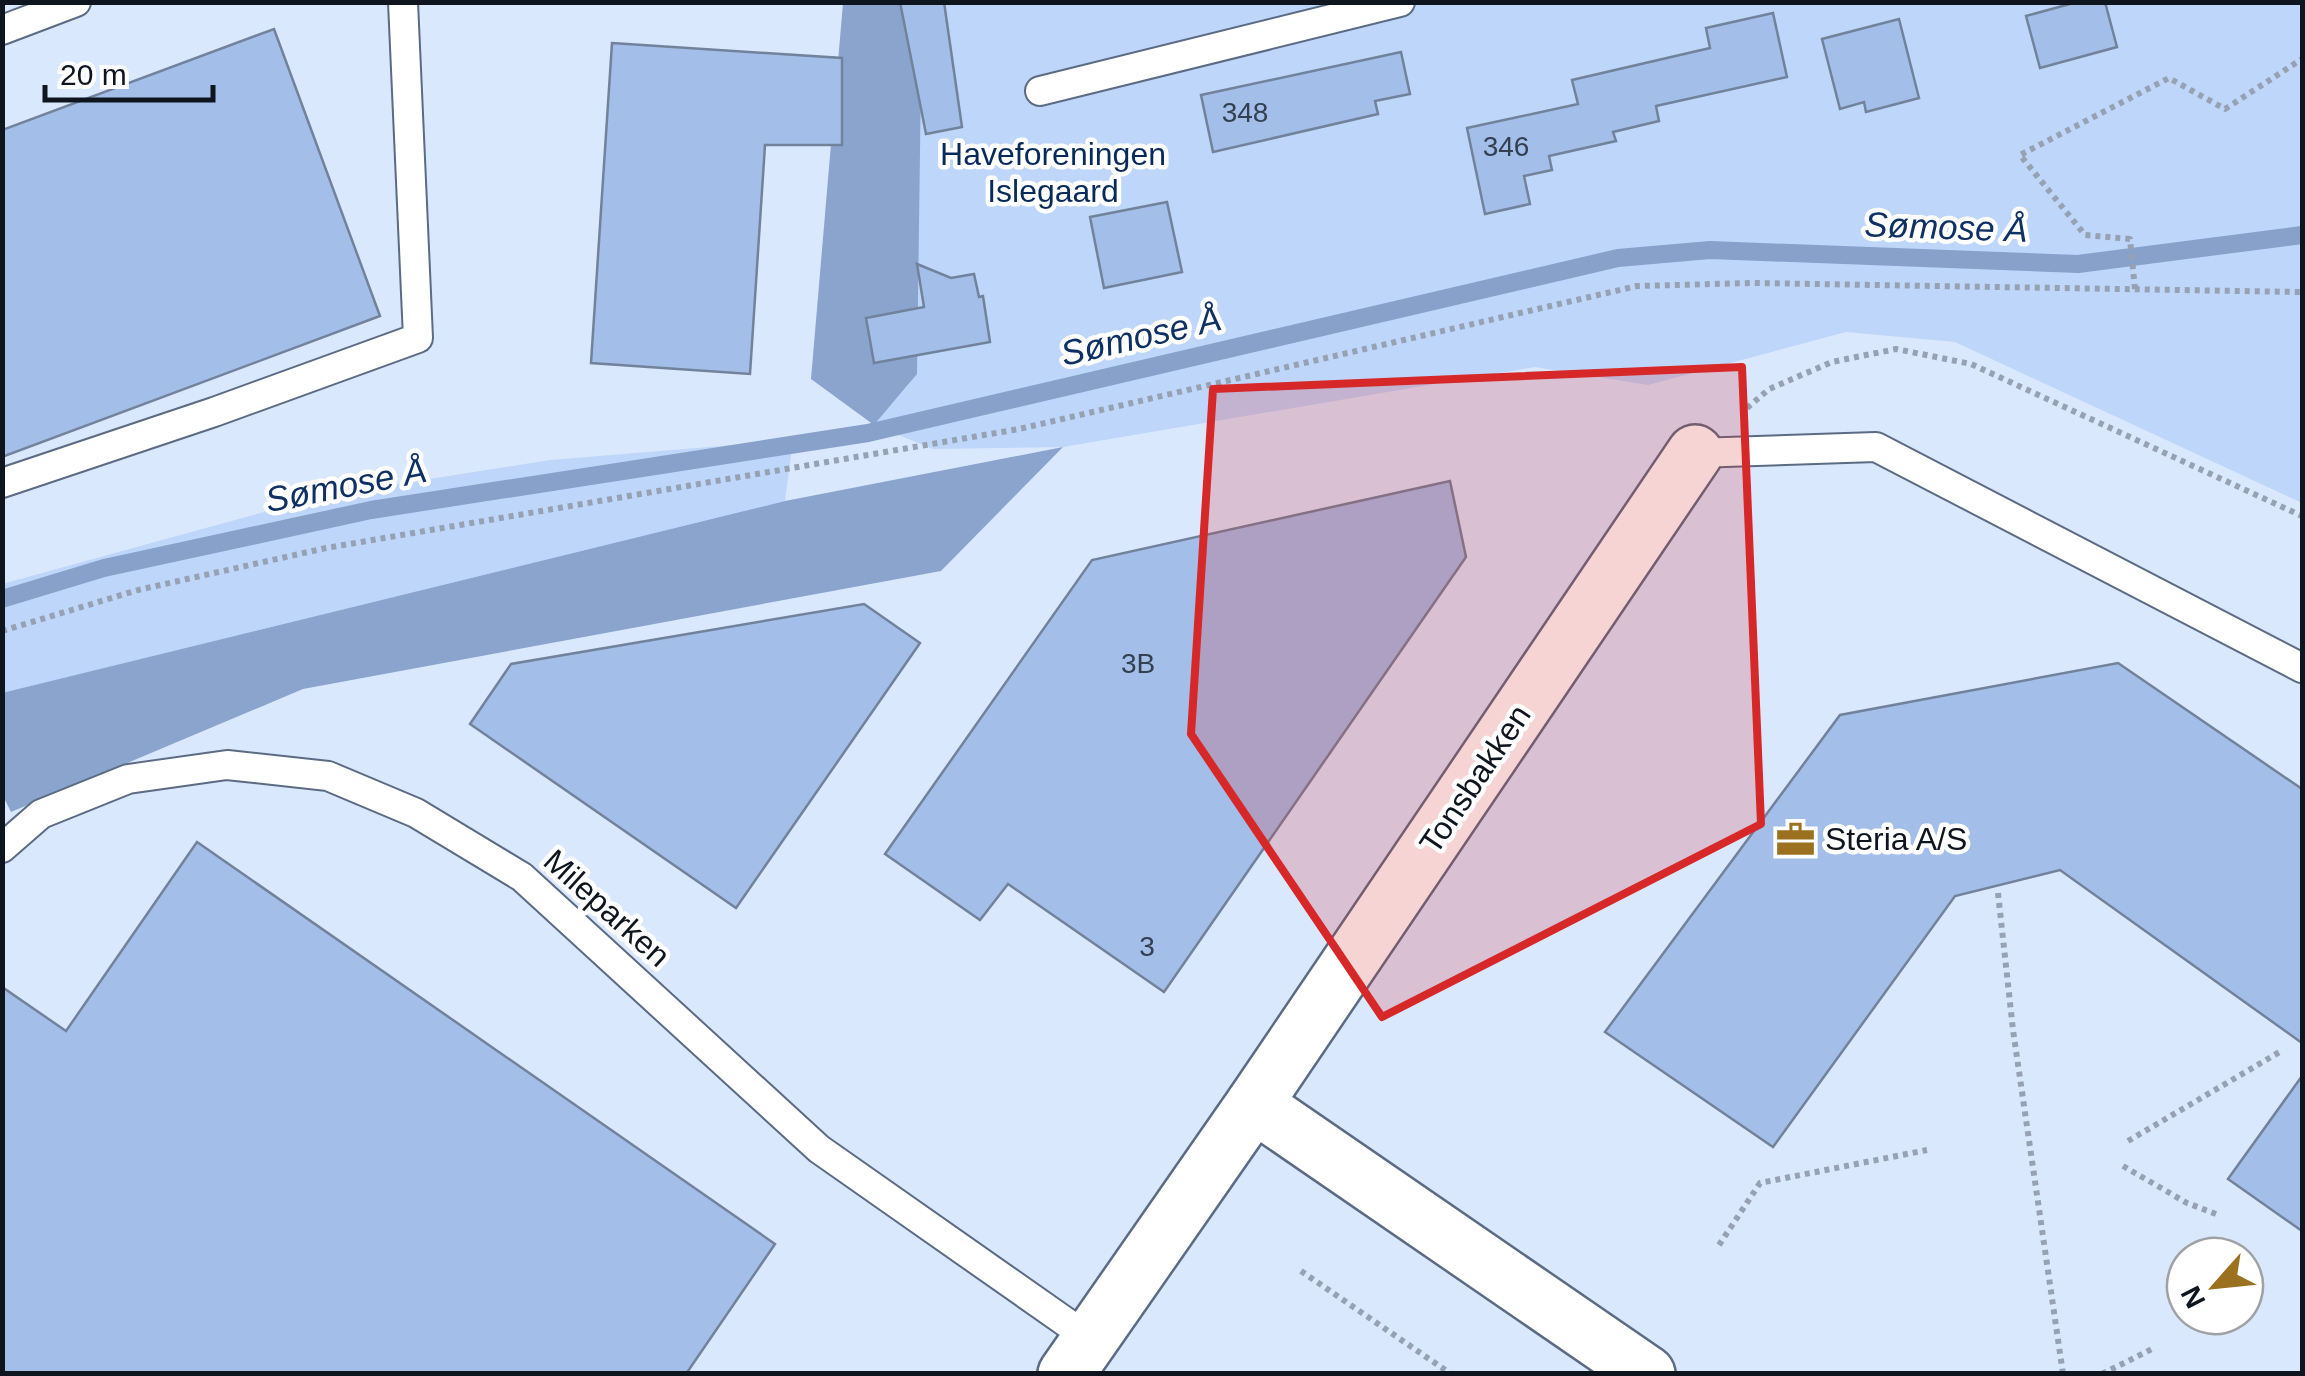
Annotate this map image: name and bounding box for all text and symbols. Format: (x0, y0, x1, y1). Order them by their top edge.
scale bar (45, 40, 212, 102)
text: 20 m (60, 58, 127, 91)
house number: 348 (1222, 97, 1268, 128)
house number: 346 (1483, 131, 1529, 162)
park label: Haveforeningen Islegaard (940, 136, 1166, 209)
water label: Sømose Å (1864, 204, 2028, 249)
water label: Sømose Å (1057, 298, 1225, 373)
water label: Sømose Å (262, 450, 430, 519)
house number: 3B (1121, 648, 1155, 679)
street label: Tonsbakken (1412, 698, 1538, 860)
office icon: Steria A/S (1774, 818, 1816, 860)
place label: Steria A/S (1825, 821, 1967, 857)
street label: Mileparken (537, 842, 677, 974)
house number: 3 (1139, 931, 1155, 962)
north arrow (2165, 1236, 2265, 1336)
text: N (2175, 1281, 2212, 1313)

